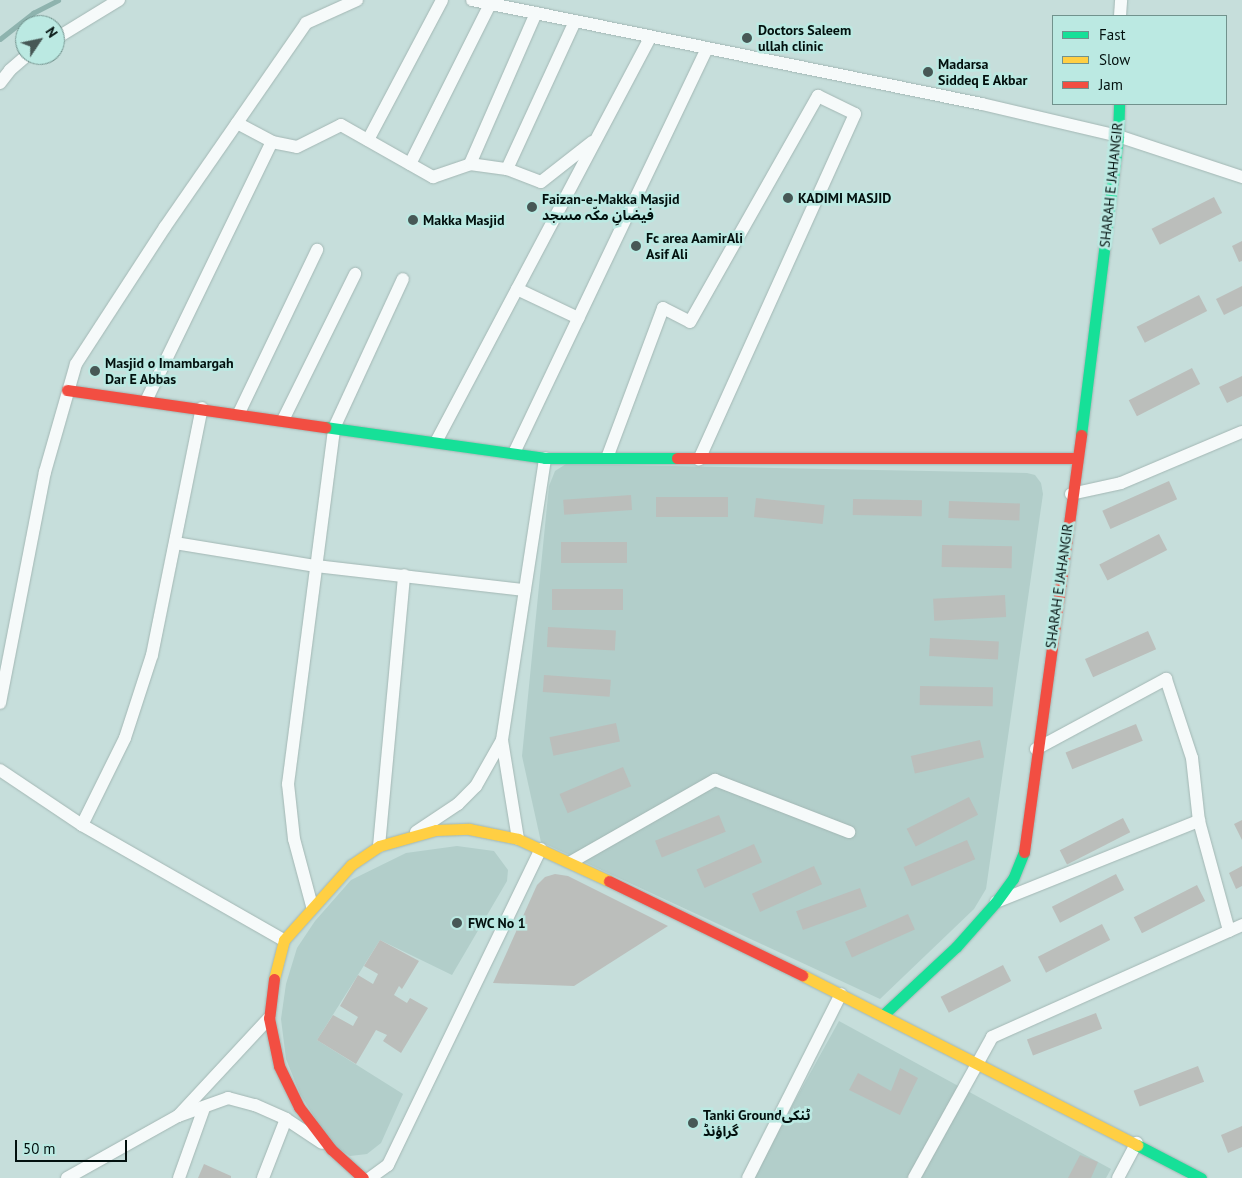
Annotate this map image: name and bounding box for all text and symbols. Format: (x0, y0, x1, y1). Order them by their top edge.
north arrow (15, 15, 65, 65)
legend (1052, 15, 1227, 105)
place label: Doctors Saleem ullah clinic (758, 22, 851, 54)
text: N (42, 23, 62, 41)
text: Fast (1099, 25, 1126, 44)
marker: Doctors Saleem ullah clinic (740, 31, 754, 45)
text: Slow (1099, 50, 1130, 69)
place label: Madarsa Siddeq E Akbar (938, 56, 1028, 88)
marker: Madarsa Siddeq E Akbar (922, 66, 934, 78)
text: Jam (1099, 75, 1123, 94)
street label: SHARAH E JAHANGIR (1096, 122, 1126, 248)
place label: KADIMI MASJID (798, 190, 891, 206)
place label: Faizan-e-Makka Masjid فیضانِ مکّہ مسجد (542, 191, 679, 223)
marker: KADIMI MASJID (782, 192, 794, 204)
marker: Faizan-e-Makka Masjid فیضانِ مکّہ مسجد (526, 201, 538, 213)
place label: Makka Masjid (423, 212, 504, 228)
marker: Makka Masjid (407, 214, 419, 226)
place label: Fc area AamirAli Asif Ali (646, 230, 744, 262)
marker: Fc area AamirAli Asif Ali (630, 240, 642, 252)
place label: Masjid o Imambargah Dar E Abbas (105, 355, 234, 388)
marker: Masjid o Imambargah Dar E Abbas (89, 365, 101, 377)
street label: SHARAH E JAHANGIR (1042, 523, 1076, 649)
place label: FWC No 1 (468, 915, 526, 931)
marker: FWC No 1 (450, 916, 464, 930)
place label: Tanki Groundٹنکی گراؤنڈ (703, 1107, 811, 1140)
marker: Tanki Groundٹنکی گراؤنڈ (687, 1117, 699, 1129)
scale bar (18, 1130, 130, 1162)
text: 50 m (23, 1139, 56, 1158)

